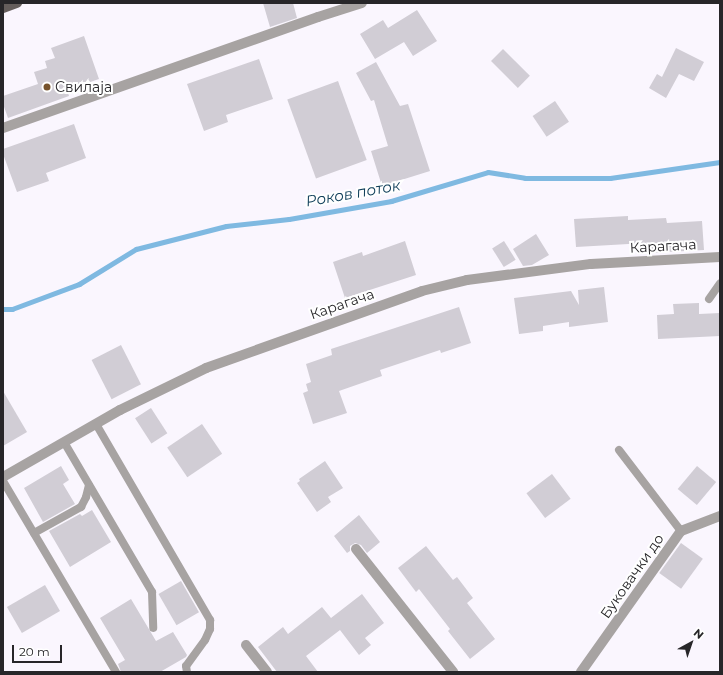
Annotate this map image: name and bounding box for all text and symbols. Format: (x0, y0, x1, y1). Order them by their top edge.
place label: Свилаја (55, 79, 112, 95)
marker: Свилаја (42, 82, 52, 92)
water label: Роков поток (304, 176, 402, 210)
street label: Карагача (629, 236, 697, 256)
street label: Карагача (308, 285, 376, 323)
street label: Буковачки до (597, 531, 667, 621)
north arrow (671, 623, 711, 663)
text: N (691, 626, 707, 642)
scale bar (14, 637, 64, 663)
text: 20 m (19, 644, 50, 659)

